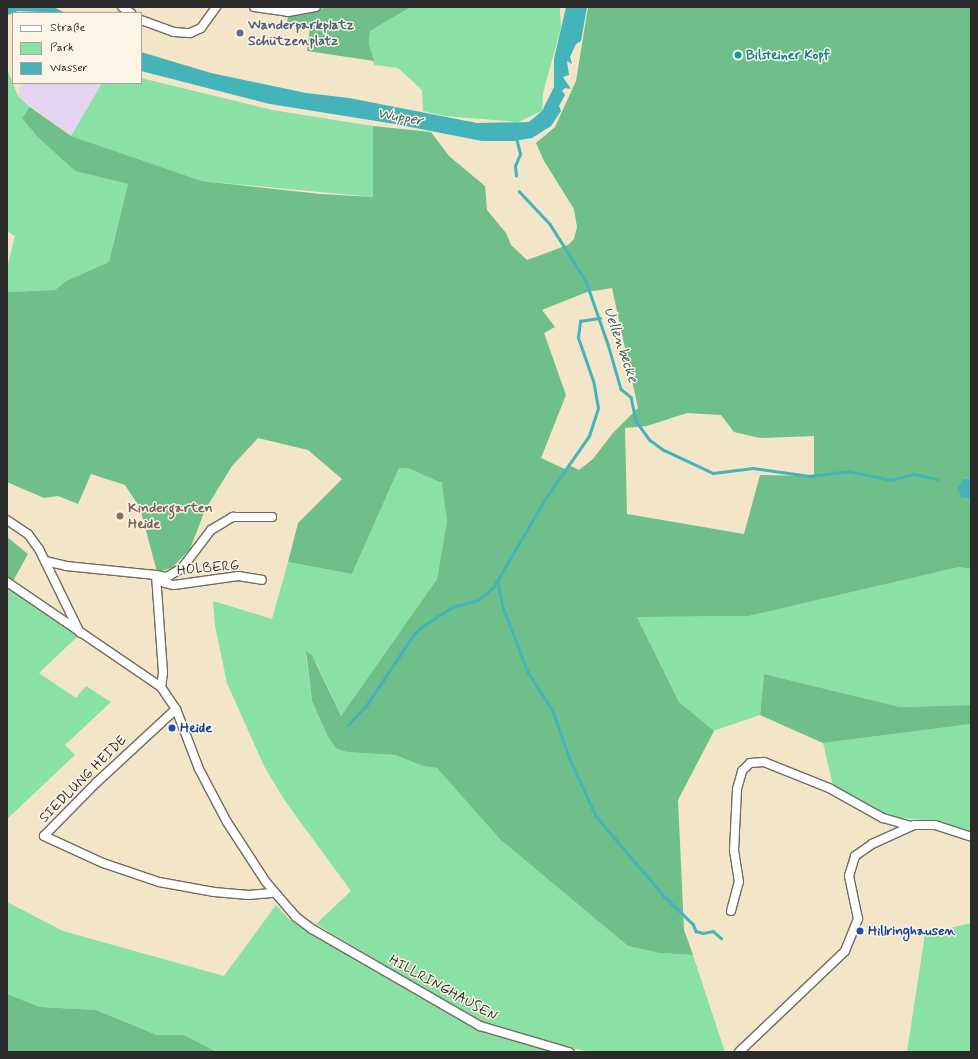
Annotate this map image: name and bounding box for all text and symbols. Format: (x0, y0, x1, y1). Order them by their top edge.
legend (12, 12, 142, 84)
place label: Wanderparkplatz Schützenplatz (248, 17, 354, 50)
text: Straße (50, 20, 85, 36)
marker: Wanderparkplatz Schützenplatz (235, 28, 245, 38)
text: Park (50, 40, 74, 56)
place label: Bilsteiner Kopf (746, 47, 832, 63)
marker: Bilsteiner Kopf (733, 50, 743, 60)
text: Wasser (50, 60, 88, 76)
water label: Wupper (376, 105, 424, 131)
water label: Uellenbecke (599, 305, 641, 385)
place label: Kindergarten Heide (128, 500, 213, 532)
marker: Kindergarten Heide (115, 511, 125, 521)
street label: HOLBERG (176, 557, 240, 579)
place label: Heide (180, 720, 212, 736)
marker: Heide (167, 723, 177, 733)
street label: SIEDLUNG HEIDE (36, 732, 130, 826)
place label: Hillringhausen (868, 923, 955, 939)
marker: Hillringhausen (855, 926, 865, 936)
street label: HILLRINGHAUSEN (386, 951, 500, 1025)

